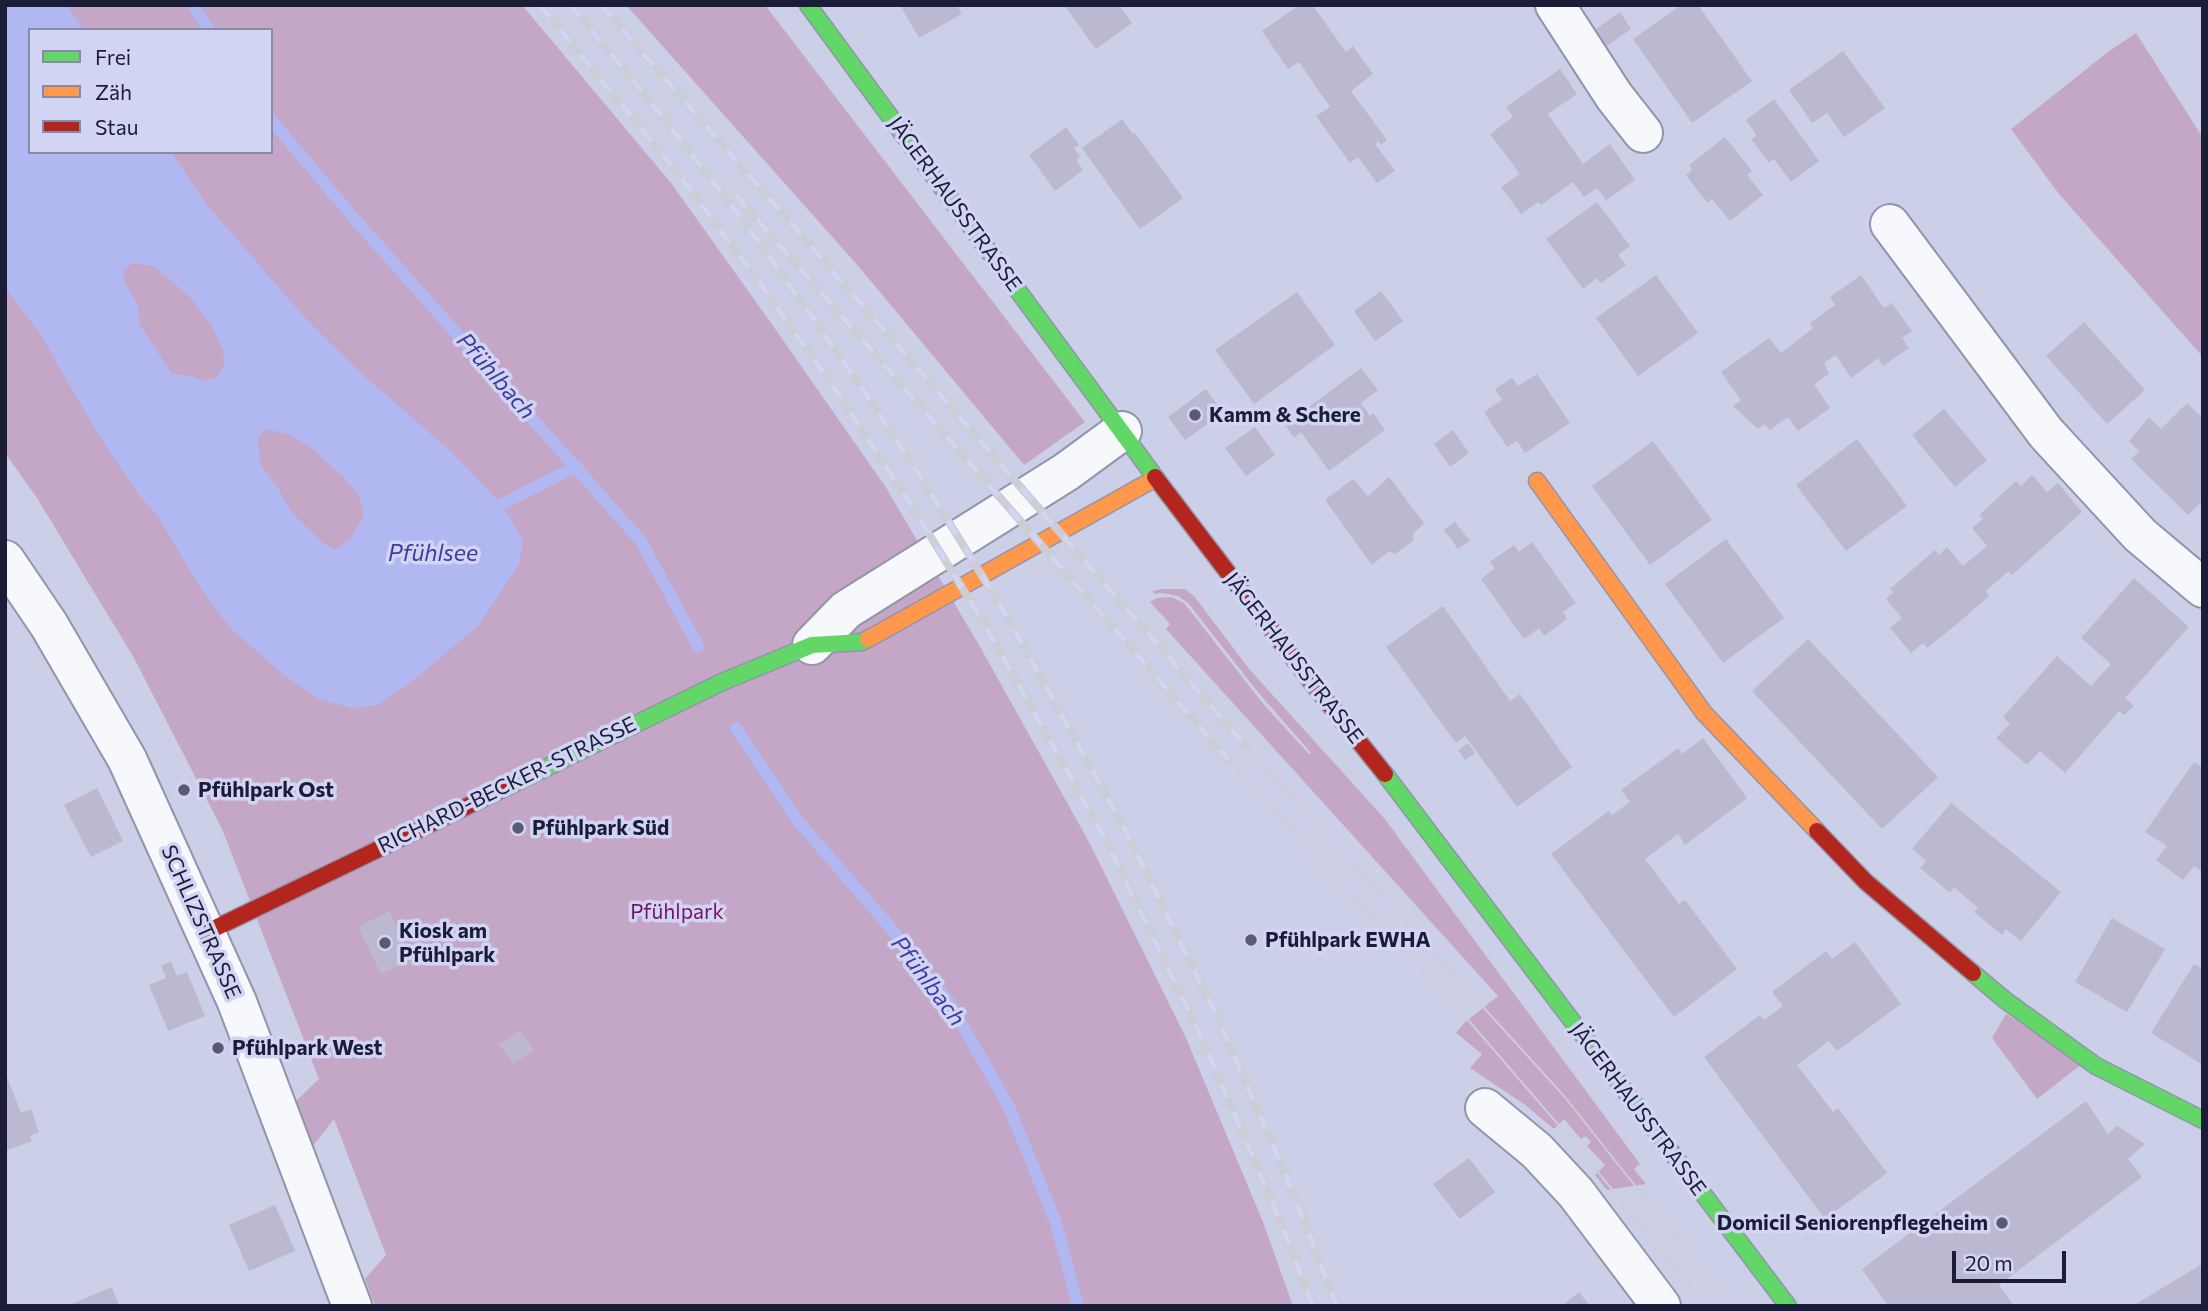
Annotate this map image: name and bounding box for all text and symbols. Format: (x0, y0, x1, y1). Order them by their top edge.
legend (28, 28, 273, 154)
text: Frei (95, 44, 131, 69)
text: Zäh (95, 79, 132, 104)
street label: JÄGERHAUSSTRASSE (883, 112, 1027, 296)
text: Stau (95, 114, 138, 139)
water label: Pfühlbach (451, 327, 541, 425)
place label: Kamm & Schere (1209, 402, 1361, 428)
marker: Kamm & Schere (1187, 407, 1203, 423)
water label: Pfühlsee (388, 539, 478, 567)
street label: JÄGERHAUSSTRASSE (1219, 567, 1369, 749)
street label: RICHARD-BECKER-STRASSE (374, 711, 640, 859)
place label: Pfühlpark Ost (198, 777, 334, 803)
marker: Pfühlpark Ost (176, 782, 192, 798)
place label: Pfühlpark Süd (532, 815, 669, 841)
marker: Pfühlpark Süd (510, 820, 526, 836)
street label: SCHLIZSTRASSE (156, 841, 246, 1003)
park label: Pfühlpark (630, 899, 724, 925)
place label: Kiosk am Pfühlpark (399, 918, 495, 968)
place label: Pfühlpark EWHA (1265, 927, 1431, 953)
water label: Pfühlbach (885, 931, 971, 1031)
marker: Pfühlpark EWHA (1243, 932, 1259, 948)
marker: Kiosk am Pfühlpark (377, 935, 393, 951)
street label: JÄGERHAUSSTRASSE (1565, 1017, 1711, 1201)
place label: Pfühlpark West (232, 1035, 382, 1061)
marker: Pfühlpark West (210, 1040, 226, 1056)
place label: Domicil Seniorenpflegeheim (1717, 1210, 1988, 1236)
marker: Domicil Seniorenpflegeheim (1994, 1215, 2010, 1231)
scale bar (1956, 1238, 2070, 1282)
text: 20 m (1965, 1250, 2013, 1275)

